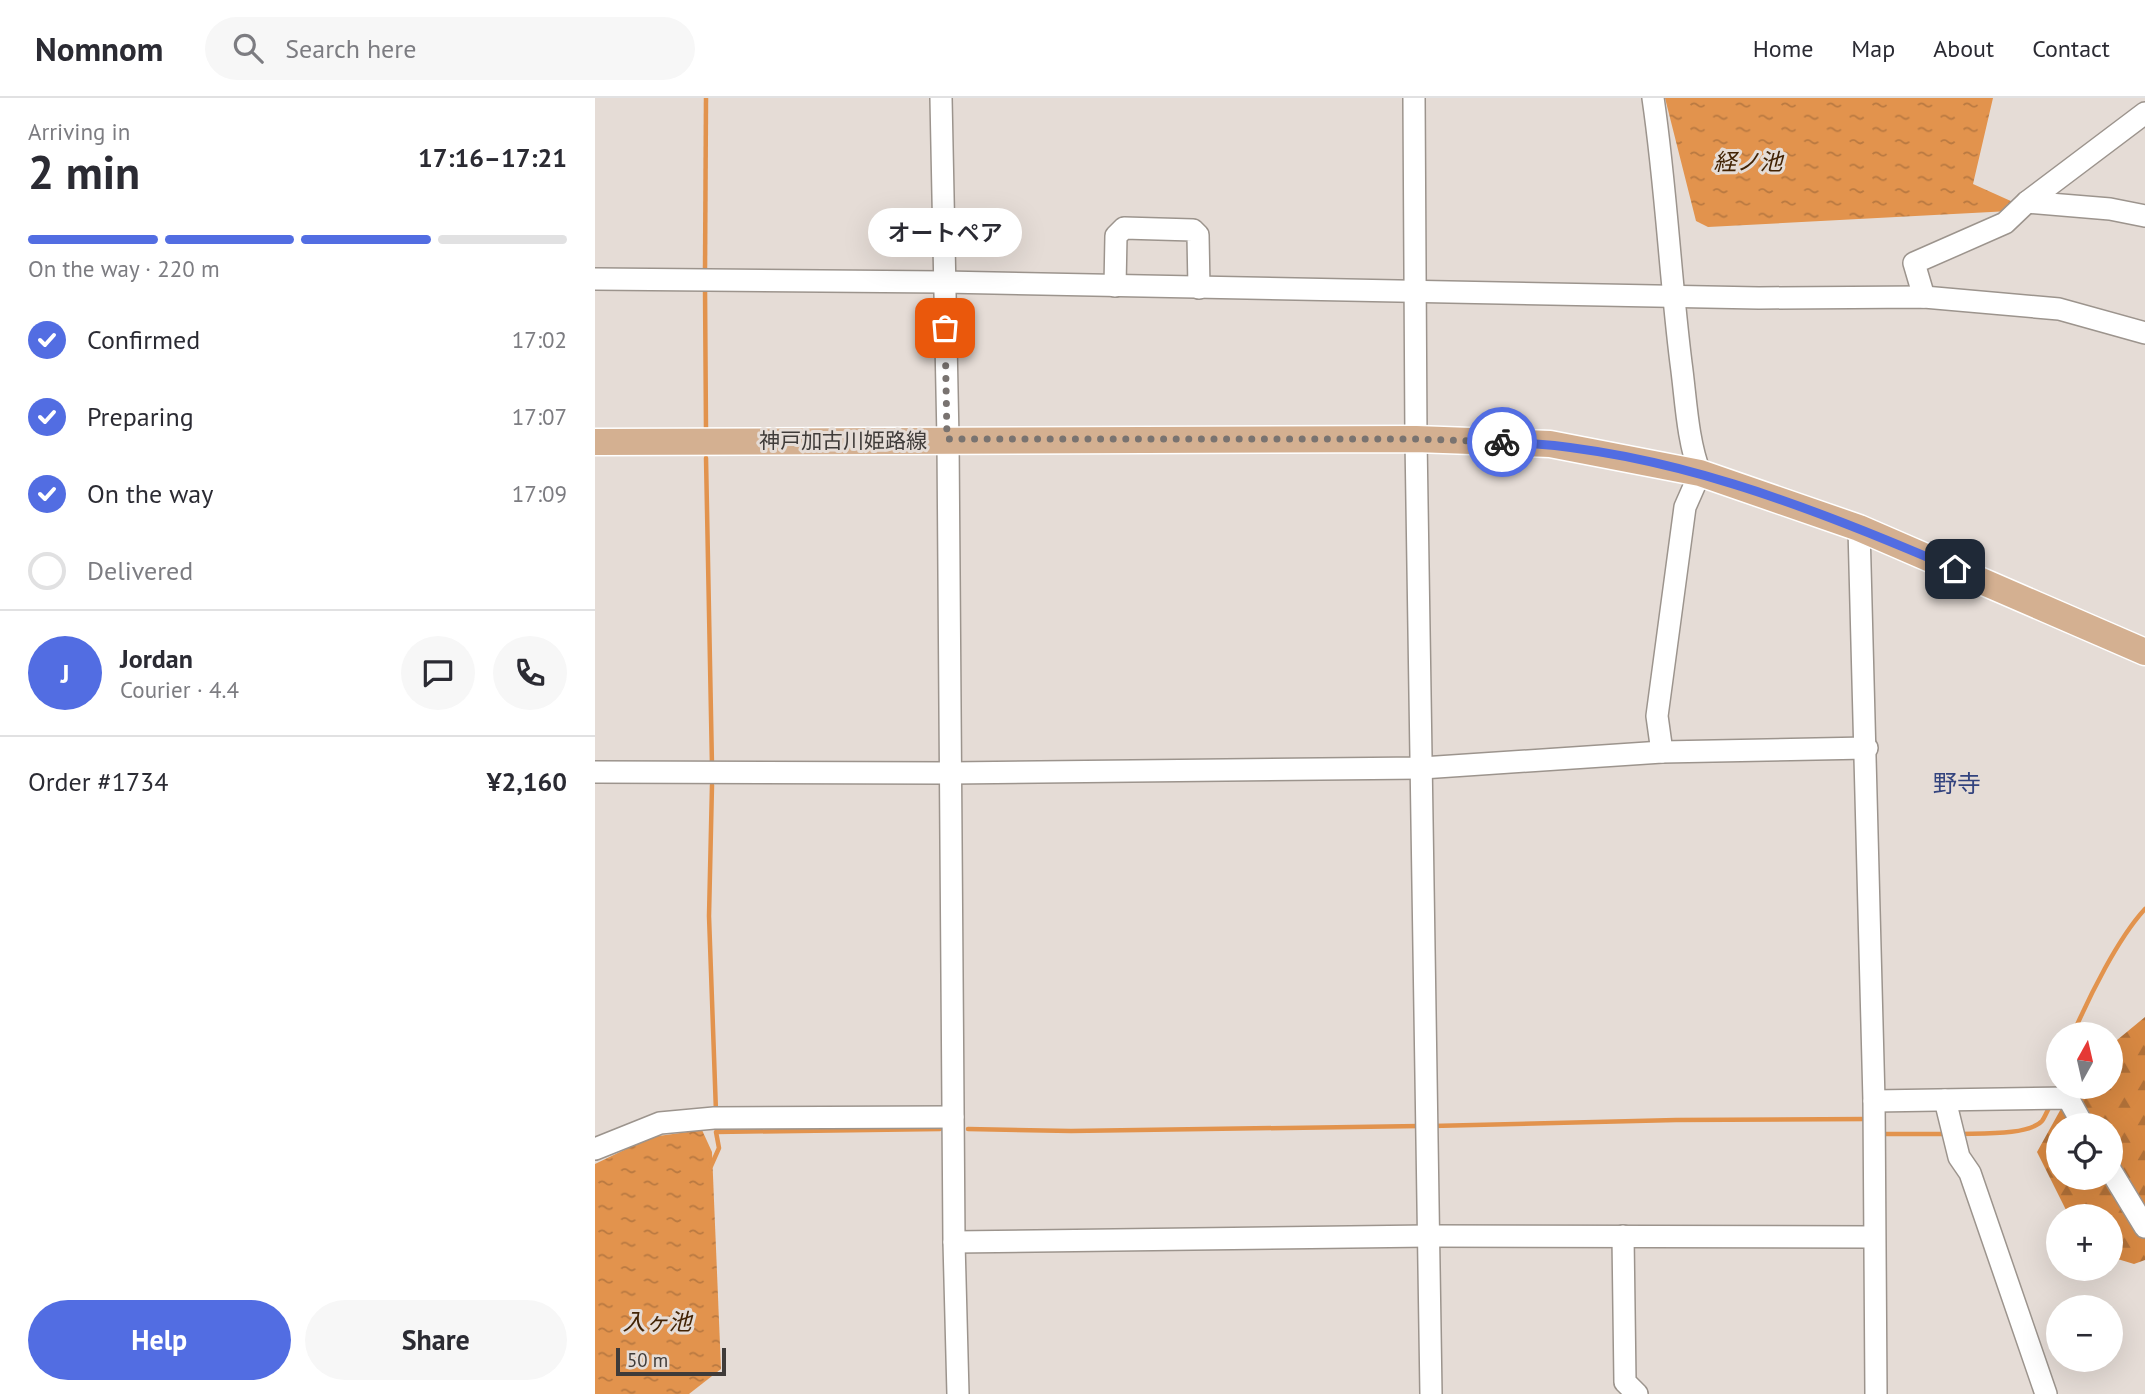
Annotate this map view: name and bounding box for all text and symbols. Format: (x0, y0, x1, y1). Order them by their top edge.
search box (205, 17, 695, 80)
text: Nomnom (35, 27, 163, 70)
icon: search (229, 29, 267, 67)
text: Search here (285, 32, 416, 65)
text: Home (1753, 33, 1813, 64)
text: Map (1851, 33, 1895, 64)
text: About (1933, 33, 1994, 64)
text: Contact (2032, 33, 2110, 64)
text: Arriving in (28, 117, 130, 146)
text: 17:16–17:21 (418, 141, 567, 174)
text: 2 min (28, 142, 140, 202)
water label: 経ノ池 (1714, 147, 1785, 176)
callout: オートペア (868, 209, 1022, 258)
text: オートペア (888, 218, 1003, 247)
text: On the way · 220 m (28, 254, 220, 283)
pin (915, 298, 975, 358)
icon: bag (926, 309, 964, 347)
icon: check (28, 321, 66, 359)
text: Confirmed (87, 323, 200, 356)
text: 17:02 (512, 325, 567, 354)
icon: check (28, 398, 66, 436)
text: Preparing (87, 400, 194, 433)
text: 17:07 (512, 402, 567, 431)
courier (1467, 407, 1537, 477)
icon: bike (1483, 423, 1521, 461)
street label: 神戸加古川姫路線 (759, 427, 927, 454)
icon: check (28, 475, 66, 513)
text: On the way (87, 477, 213, 510)
text: 17:09 (512, 479, 567, 508)
pin (1925, 539, 1985, 599)
icon: home (1936, 550, 1974, 588)
text: Delivered (87, 554, 193, 587)
button: chat (401, 636, 475, 710)
button: phone (493, 636, 567, 710)
text: Jordan (120, 642, 193, 675)
text: J (61, 657, 69, 690)
text: Courier · 4.4 (120, 675, 239, 704)
text: Order #1734 (28, 765, 168, 798)
text: ¥2,160 (487, 765, 567, 798)
district label: 野寺 (1933, 768, 1981, 799)
north arrow (2046, 1022, 2123, 1099)
map controls (2046, 1022, 2123, 1372)
button: locate (2046, 1113, 2123, 1190)
button: + (2046, 1204, 2123, 1281)
button: − (2046, 1295, 2123, 1372)
button: Help (28, 1300, 291, 1380)
button: Share (305, 1300, 567, 1380)
water label: 入ヶ池 (623, 1307, 694, 1336)
scale bar (616, 1345, 726, 1377)
text: 50 m (627, 1348, 668, 1372)

